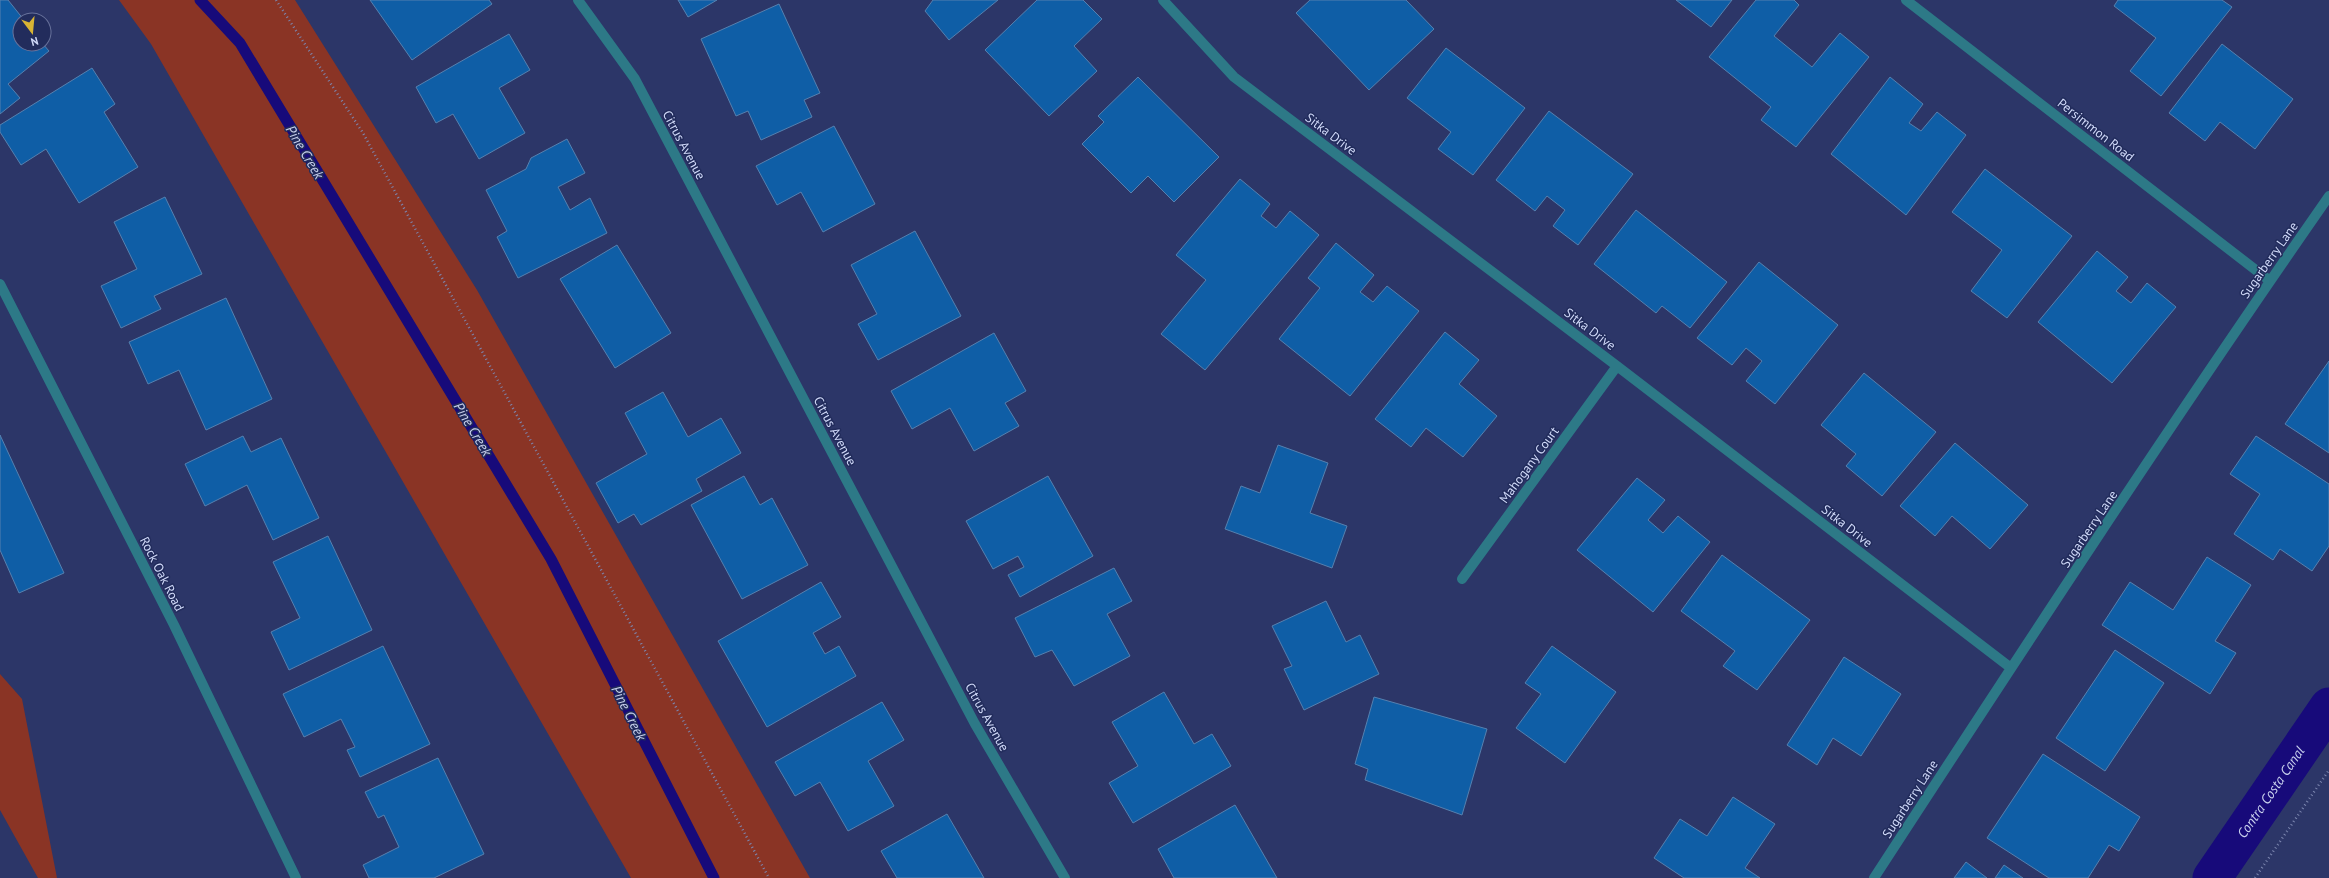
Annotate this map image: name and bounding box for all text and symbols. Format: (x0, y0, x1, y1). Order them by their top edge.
north arrow (12, 12, 52, 52)
text: N (29, 34, 40, 49)
street label: Persimmon Road (2054, 95, 2138, 165)
street label: Citrus Avenue (659, 108, 709, 182)
street label: Sitka Drive (1302, 109, 1360, 159)
water label: Pine Creek (282, 122, 328, 183)
street label: Sugarberry Lane (2236, 218, 2302, 302)
street label: Sitka Drive (1561, 304, 1619, 354)
street label: Citrus Avenue (810, 394, 860, 468)
water label: Pine Creek (450, 399, 496, 460)
street label: Mahogany Court (1496, 423, 1563, 507)
street label: Sugarberry Lane (2057, 487, 2121, 571)
street label: Sitka Drive (1818, 501, 1876, 551)
street label: Rock Oak Road (136, 534, 188, 614)
street label: Citrus Avenue (961, 680, 1013, 754)
water label: Pine Creek (607, 682, 651, 744)
water label: Contra Costa Canal (2233, 743, 2309, 842)
street label: Sugarberry Lane (1878, 757, 1942, 841)

